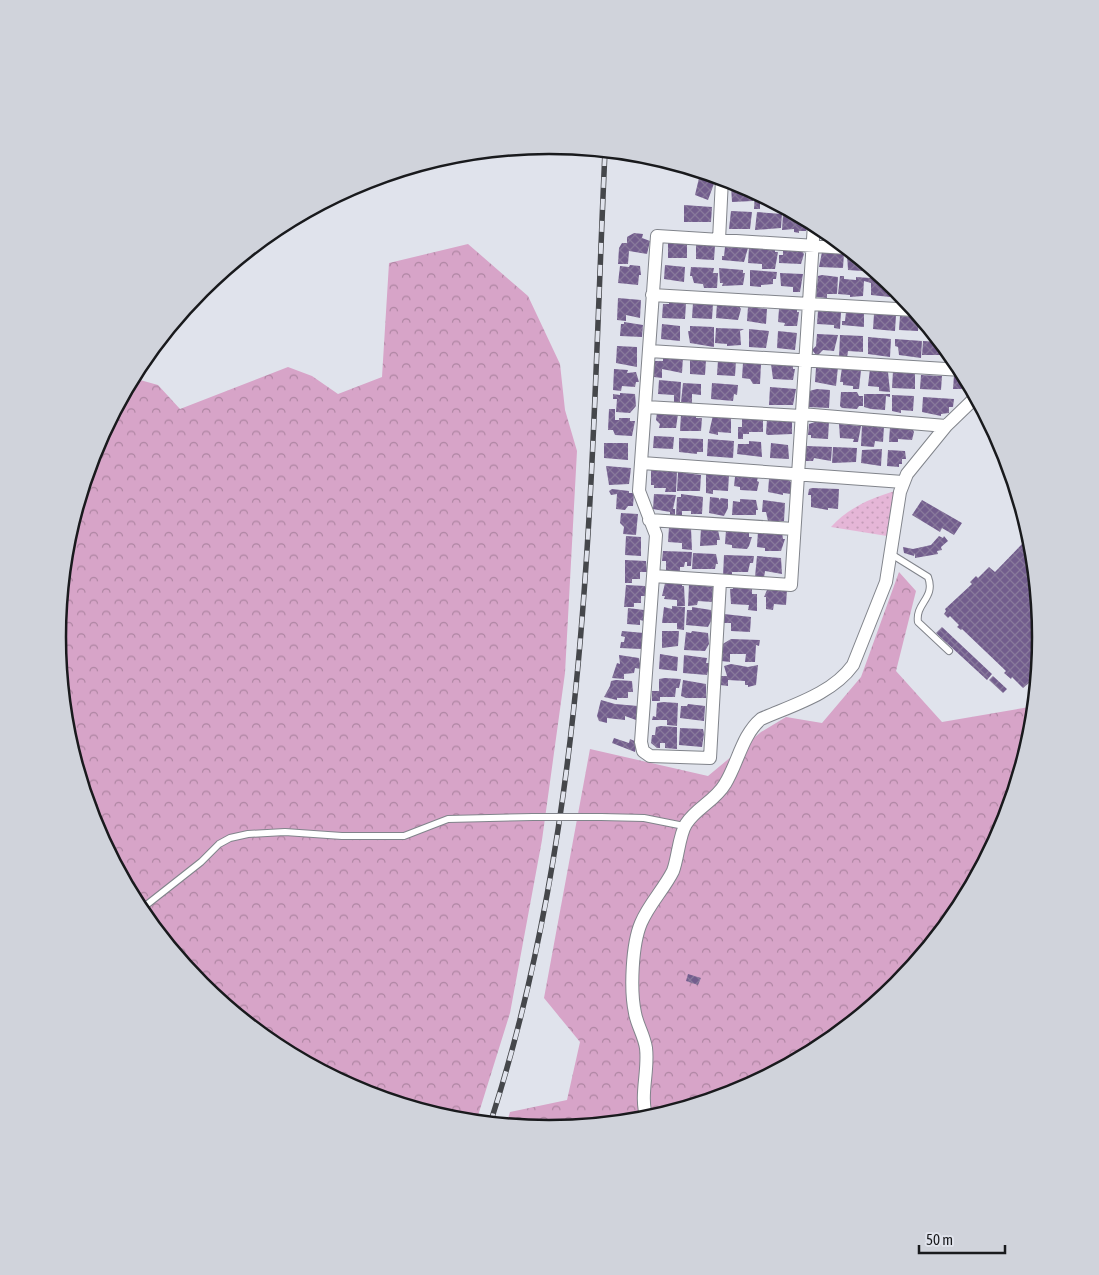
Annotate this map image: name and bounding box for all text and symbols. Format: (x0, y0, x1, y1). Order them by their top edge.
scale bar (919, 1222, 1005, 1254)
text: 50 m (926, 1231, 953, 1248)

